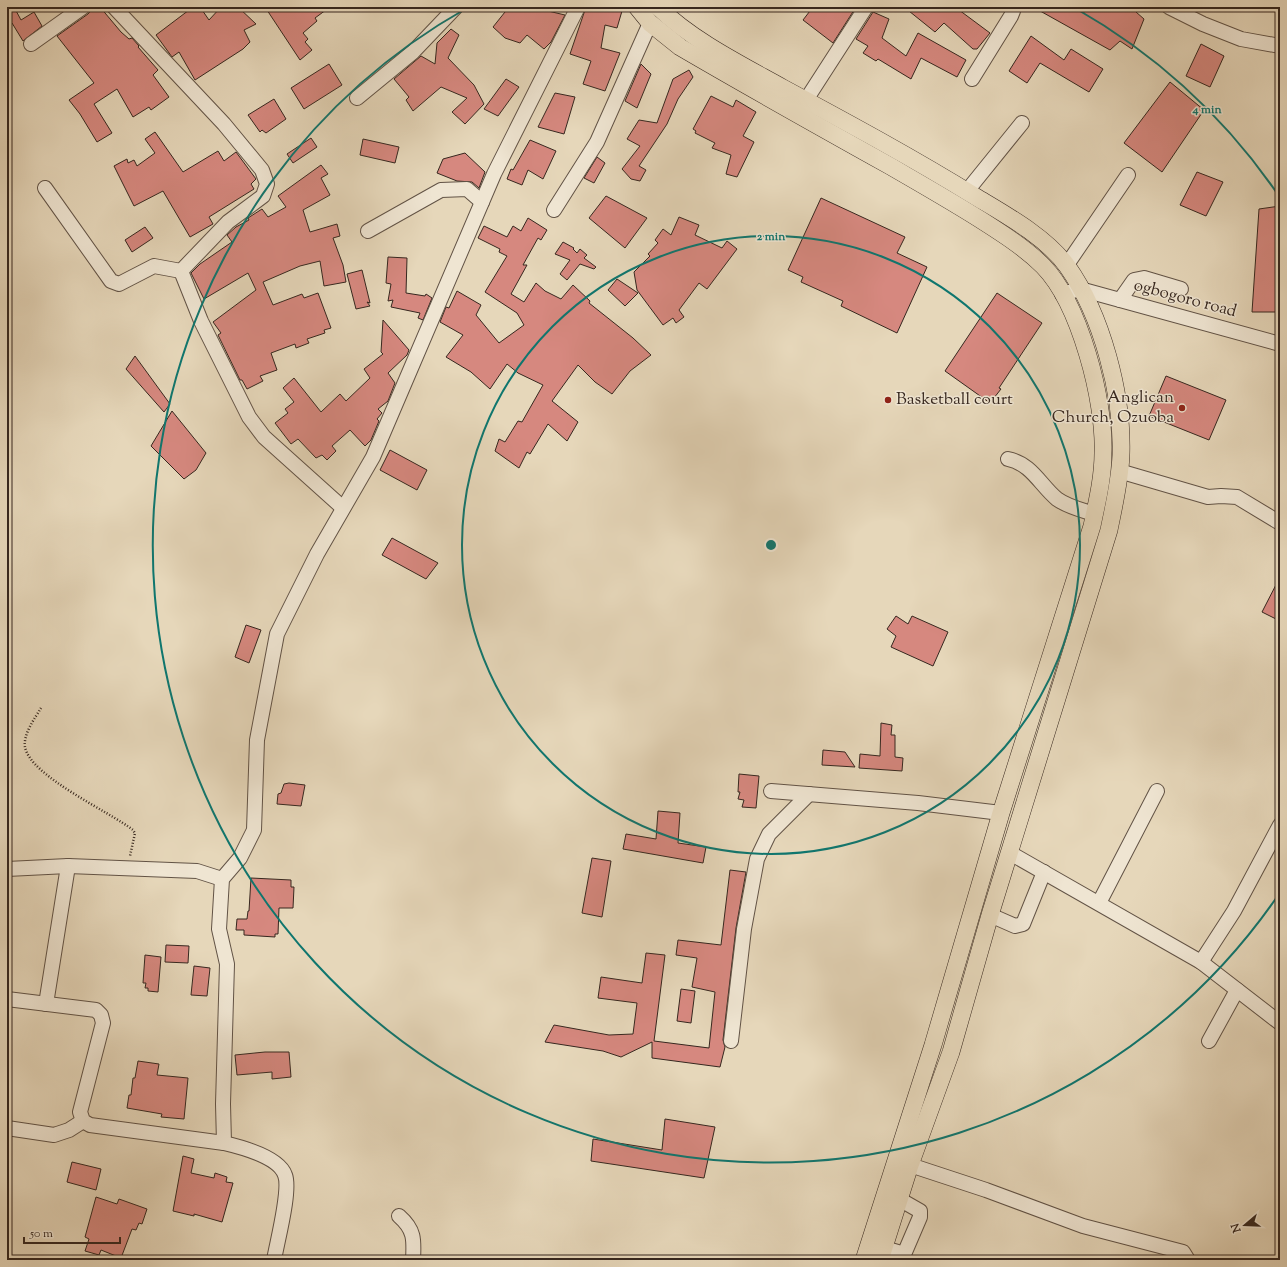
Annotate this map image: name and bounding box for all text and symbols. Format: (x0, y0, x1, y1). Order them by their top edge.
text: 4 min (1191, 101, 1222, 119)
text: 2 min (757, 228, 786, 246)
street label: ogbogoro road (1131, 274, 1240, 324)
place label: Anglican Church, Ozuoba (1052, 386, 1174, 430)
place label: Basketball court (896, 388, 1013, 412)
marker: Basketball court (883, 395, 893, 405)
marker: Anglican Church, Ozuoba (1177, 403, 1187, 413)
centre of rings (764, 538, 778, 552)
north arrow (1225, 1205, 1265, 1245)
scale bar (24, 1219, 120, 1245)
text: N (1227, 1221, 1246, 1236)
text: 50 m (29, 1225, 53, 1243)

